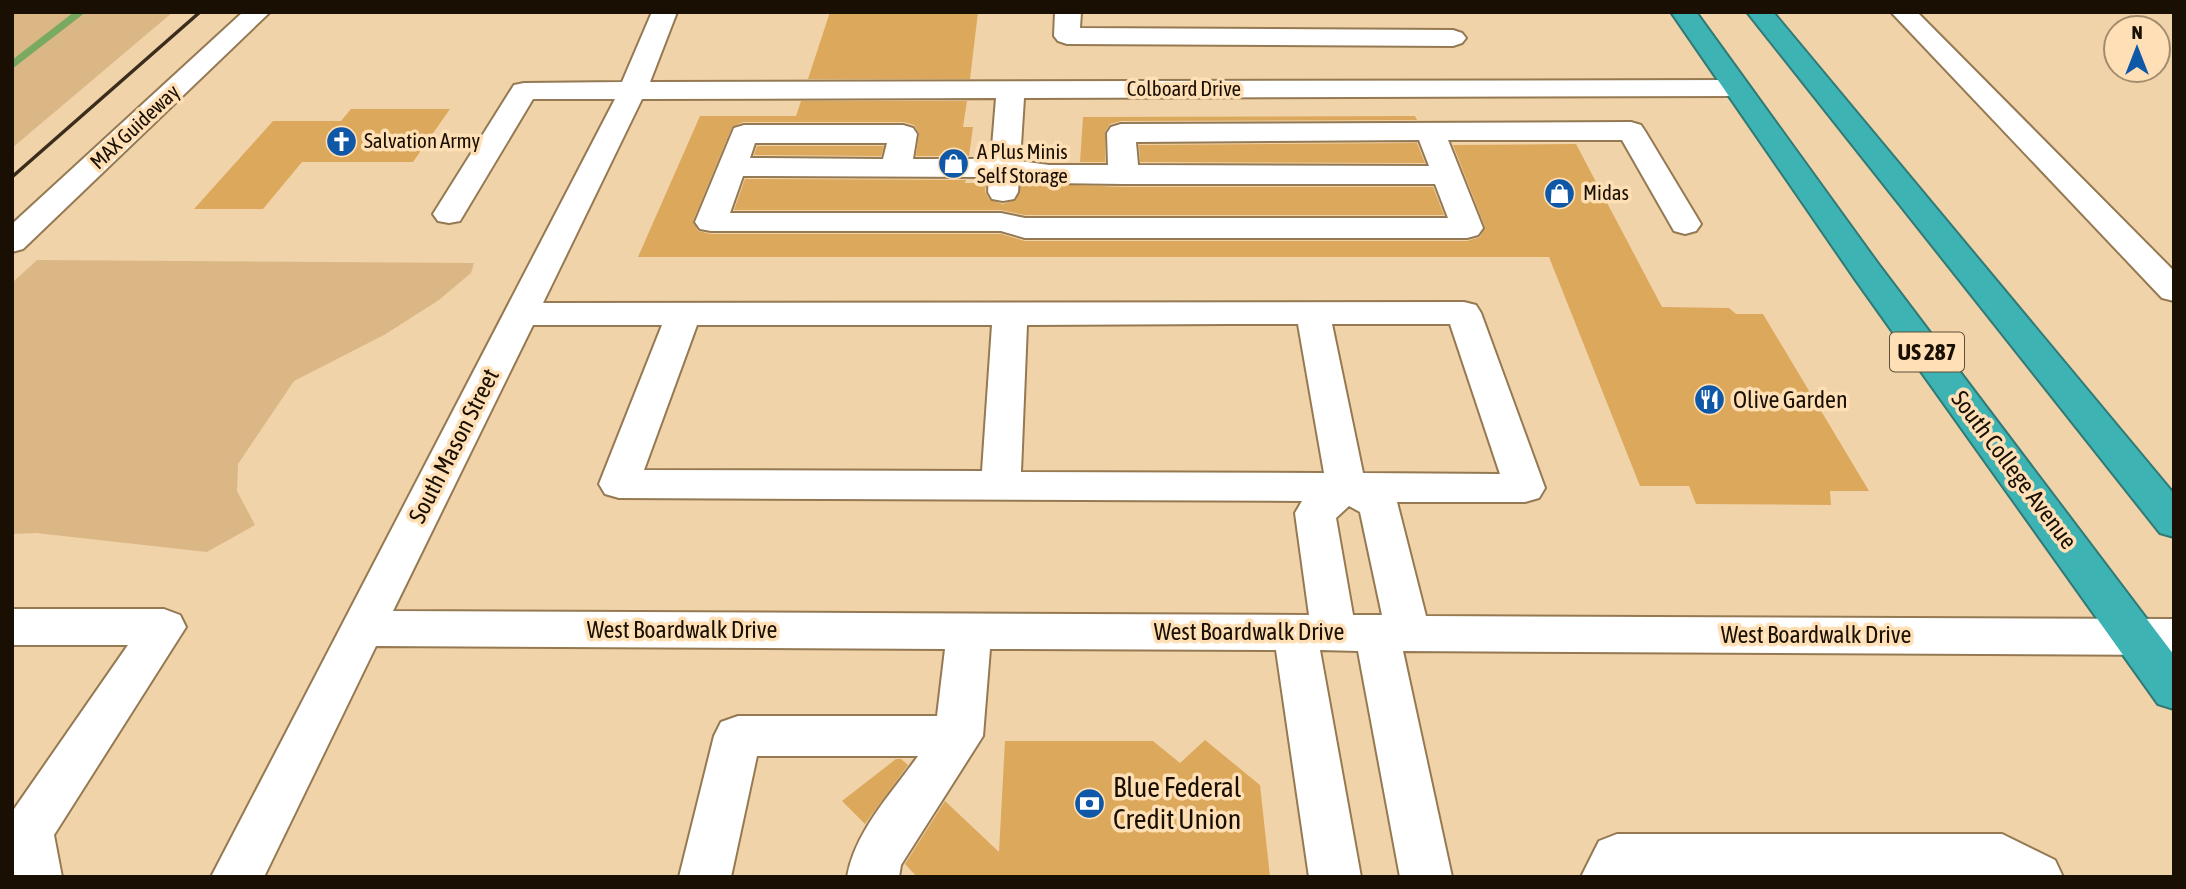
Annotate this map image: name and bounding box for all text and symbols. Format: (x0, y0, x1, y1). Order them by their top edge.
north arrow (2102, 14, 2172, 84)
text: N (2131, 21, 2143, 43)
street label: Colboard Drive (1127, 76, 1241, 100)
street label: MAX Guideway (85, 79, 184, 174)
church icon: Salvation Army (324, 124, 358, 158)
place label: Salvation Army (364, 128, 481, 152)
place label: A Plus Minis Self Storage (977, 139, 1068, 187)
shop icon: A Plus Minis Self Storage (937, 147, 971, 181)
shop icon: Midas (1543, 176, 1577, 210)
place label: Midas (1583, 180, 1629, 204)
road number: US 287 (1890, 332, 1964, 372)
street label: South Mason Street (403, 364, 504, 527)
restaurant icon: Olive Garden (1693, 383, 1727, 417)
street label: South College Avenue (1946, 385, 2083, 554)
place label: Olive Garden (1733, 386, 1848, 413)
street label: West Boardwalk Drive (587, 616, 777, 643)
street label: West Boardwalk Drive (1154, 618, 1344, 645)
street label: West Boardwalk Drive (1721, 621, 1911, 648)
place label: Blue Federal Credit Union (1113, 771, 1242, 835)
bank icon: Blue Federal Credit Union (1073, 786, 1107, 820)

